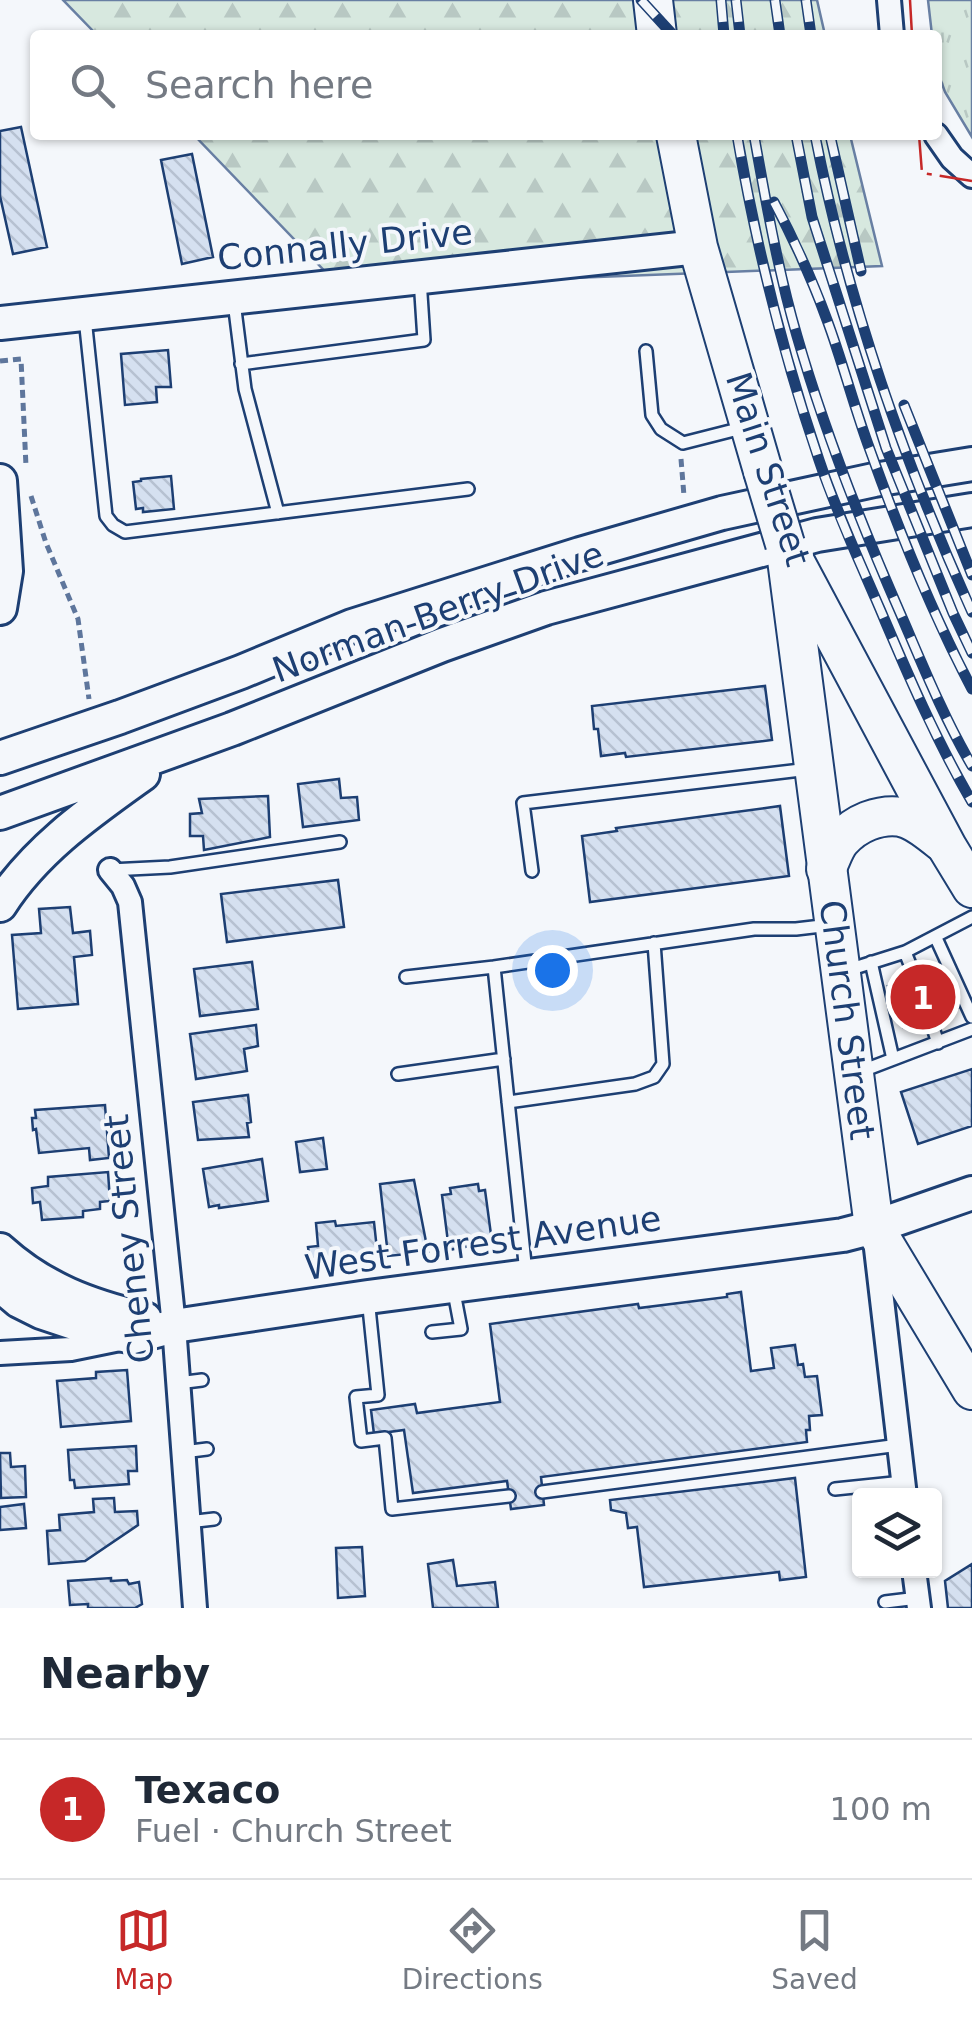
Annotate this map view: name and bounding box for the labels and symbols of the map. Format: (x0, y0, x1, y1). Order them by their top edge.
street label: Connally Drive (215, 212, 475, 278)
street label: Main Street (718, 367, 818, 571)
street label: Norman Berry Drive (267, 534, 609, 690)
street label: Church Street (812, 898, 882, 1142)
your location (527, 945, 578, 996)
pin: 1 (890, 960, 956, 1034)
street label: Cheney Street (96, 1113, 162, 1365)
street label: West Forrest Avenue (302, 1198, 664, 1288)

